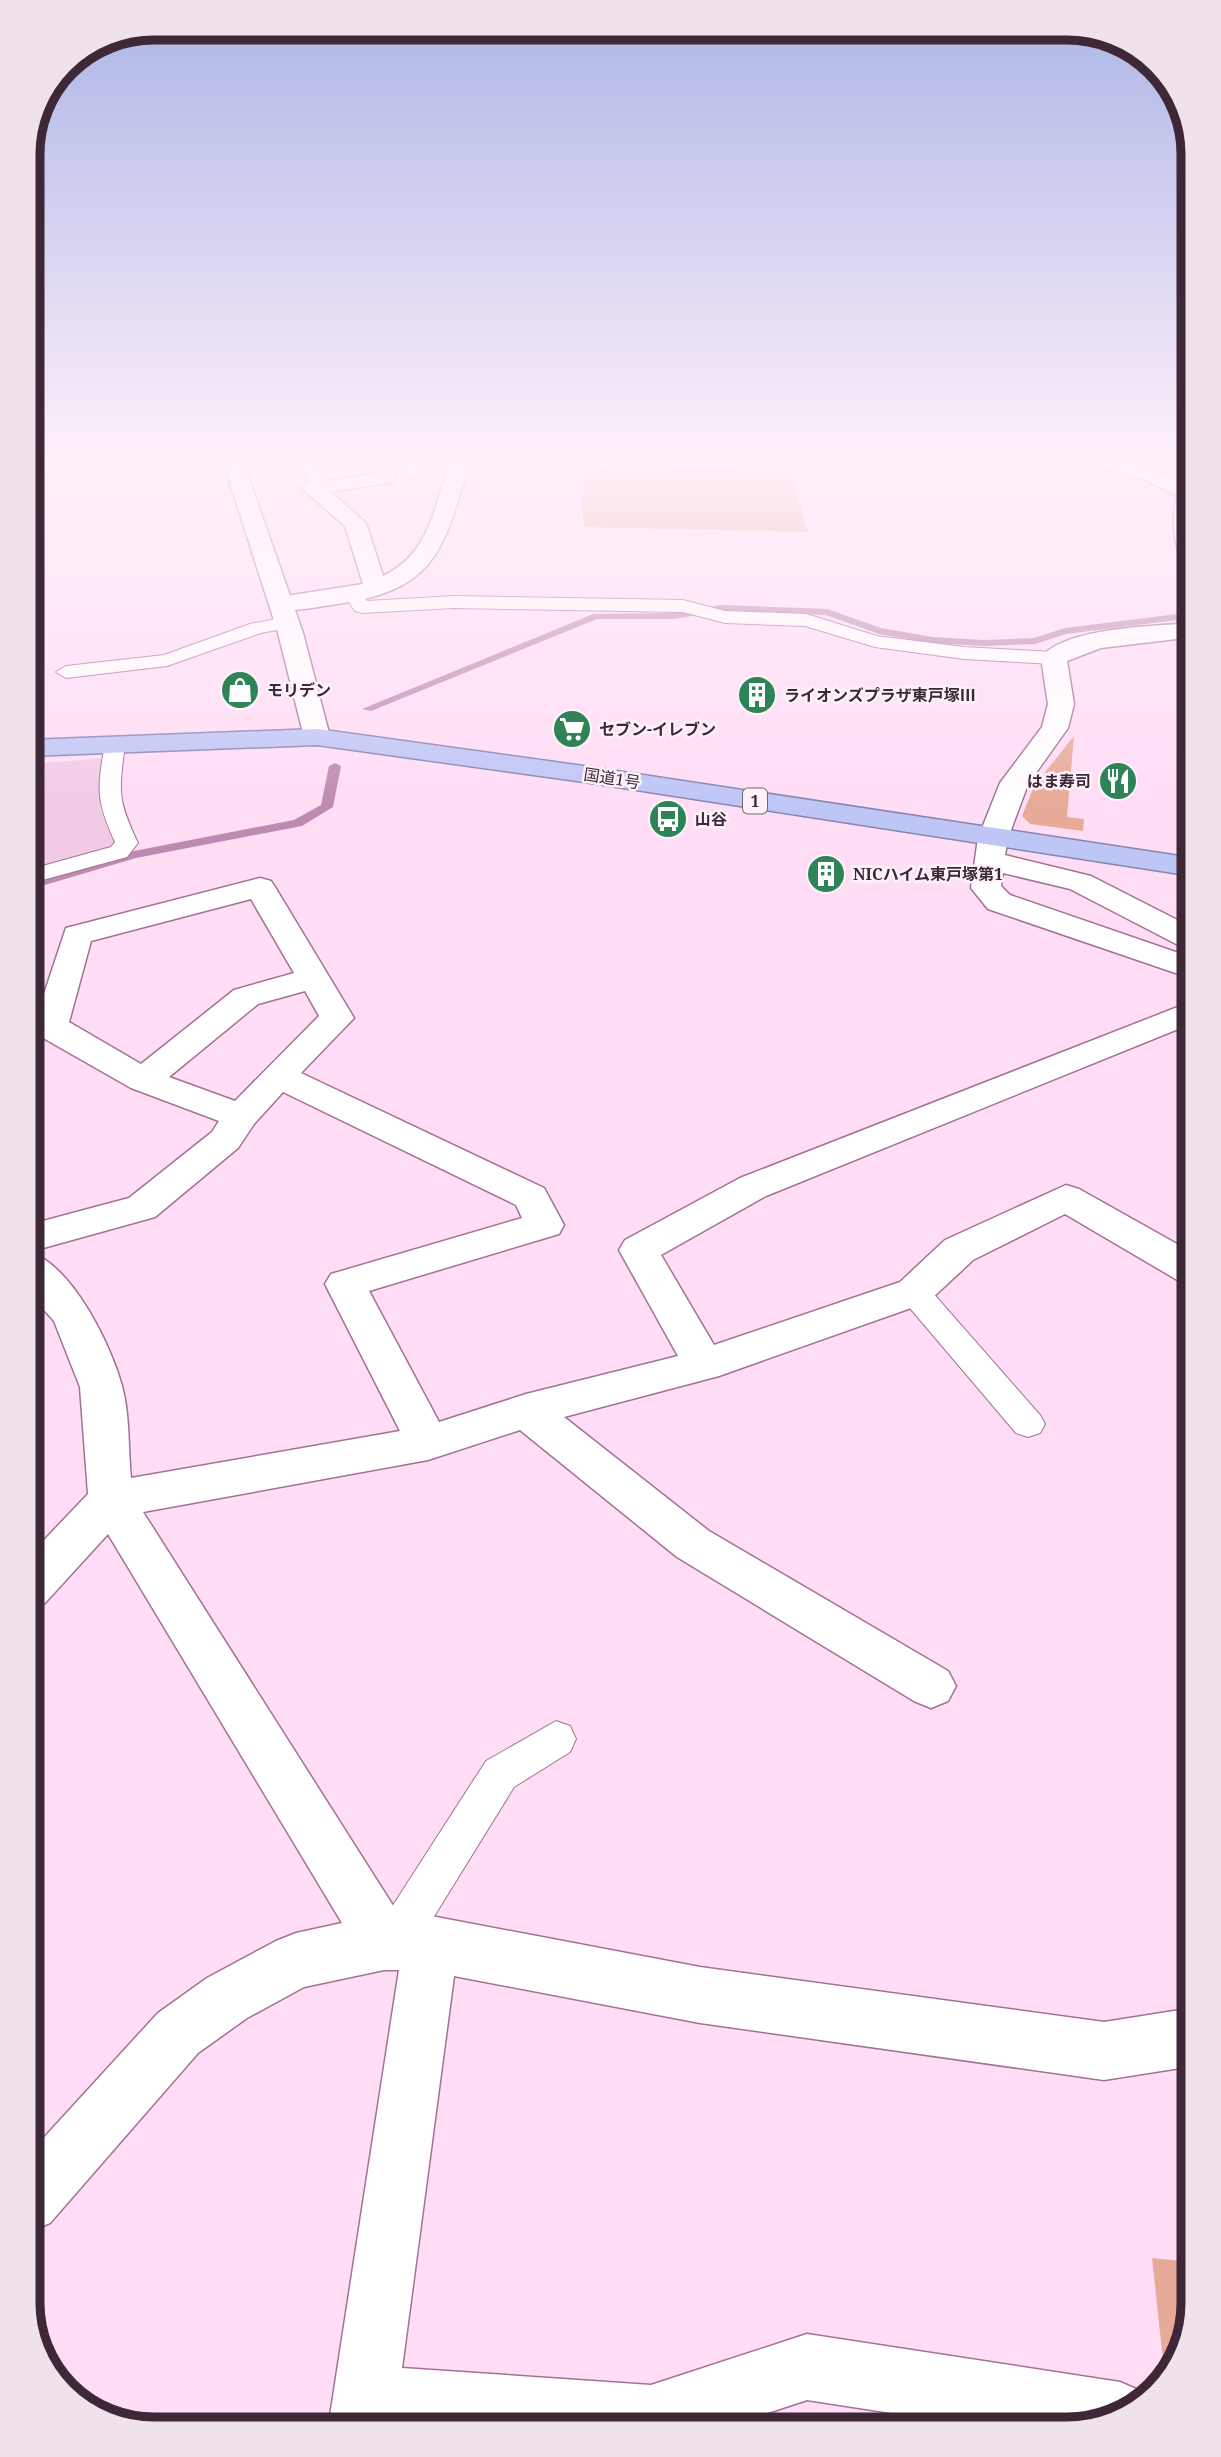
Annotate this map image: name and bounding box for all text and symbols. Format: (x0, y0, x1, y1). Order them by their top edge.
shop icon: モリデン (219, 669, 261, 711)
building icon: ライオンズプラザ東戸塚Ⅲ (736, 674, 778, 716)
place label: モリデン (267, 679, 331, 701)
place label: ライオンズプラザ東戸塚Ⅲ (784, 684, 976, 706)
supermarket icon: セブン-イレブン (551, 708, 593, 750)
place label: セブン-イレブン (599, 718, 716, 740)
restaurant icon: はま寿司 (1097, 760, 1139, 802)
street label: 国道1号 (582, 763, 642, 793)
place label: はま寿司 (1027, 770, 1091, 792)
road number: 1 (743, 788, 767, 814)
bus stop icon: 山谷 (647, 798, 689, 840)
place label: 山谷 (695, 808, 727, 830)
building icon: NICハイム東戸塚第1 (805, 853, 847, 895)
place label: NICハイム東戸塚第1 (853, 863, 1003, 885)

